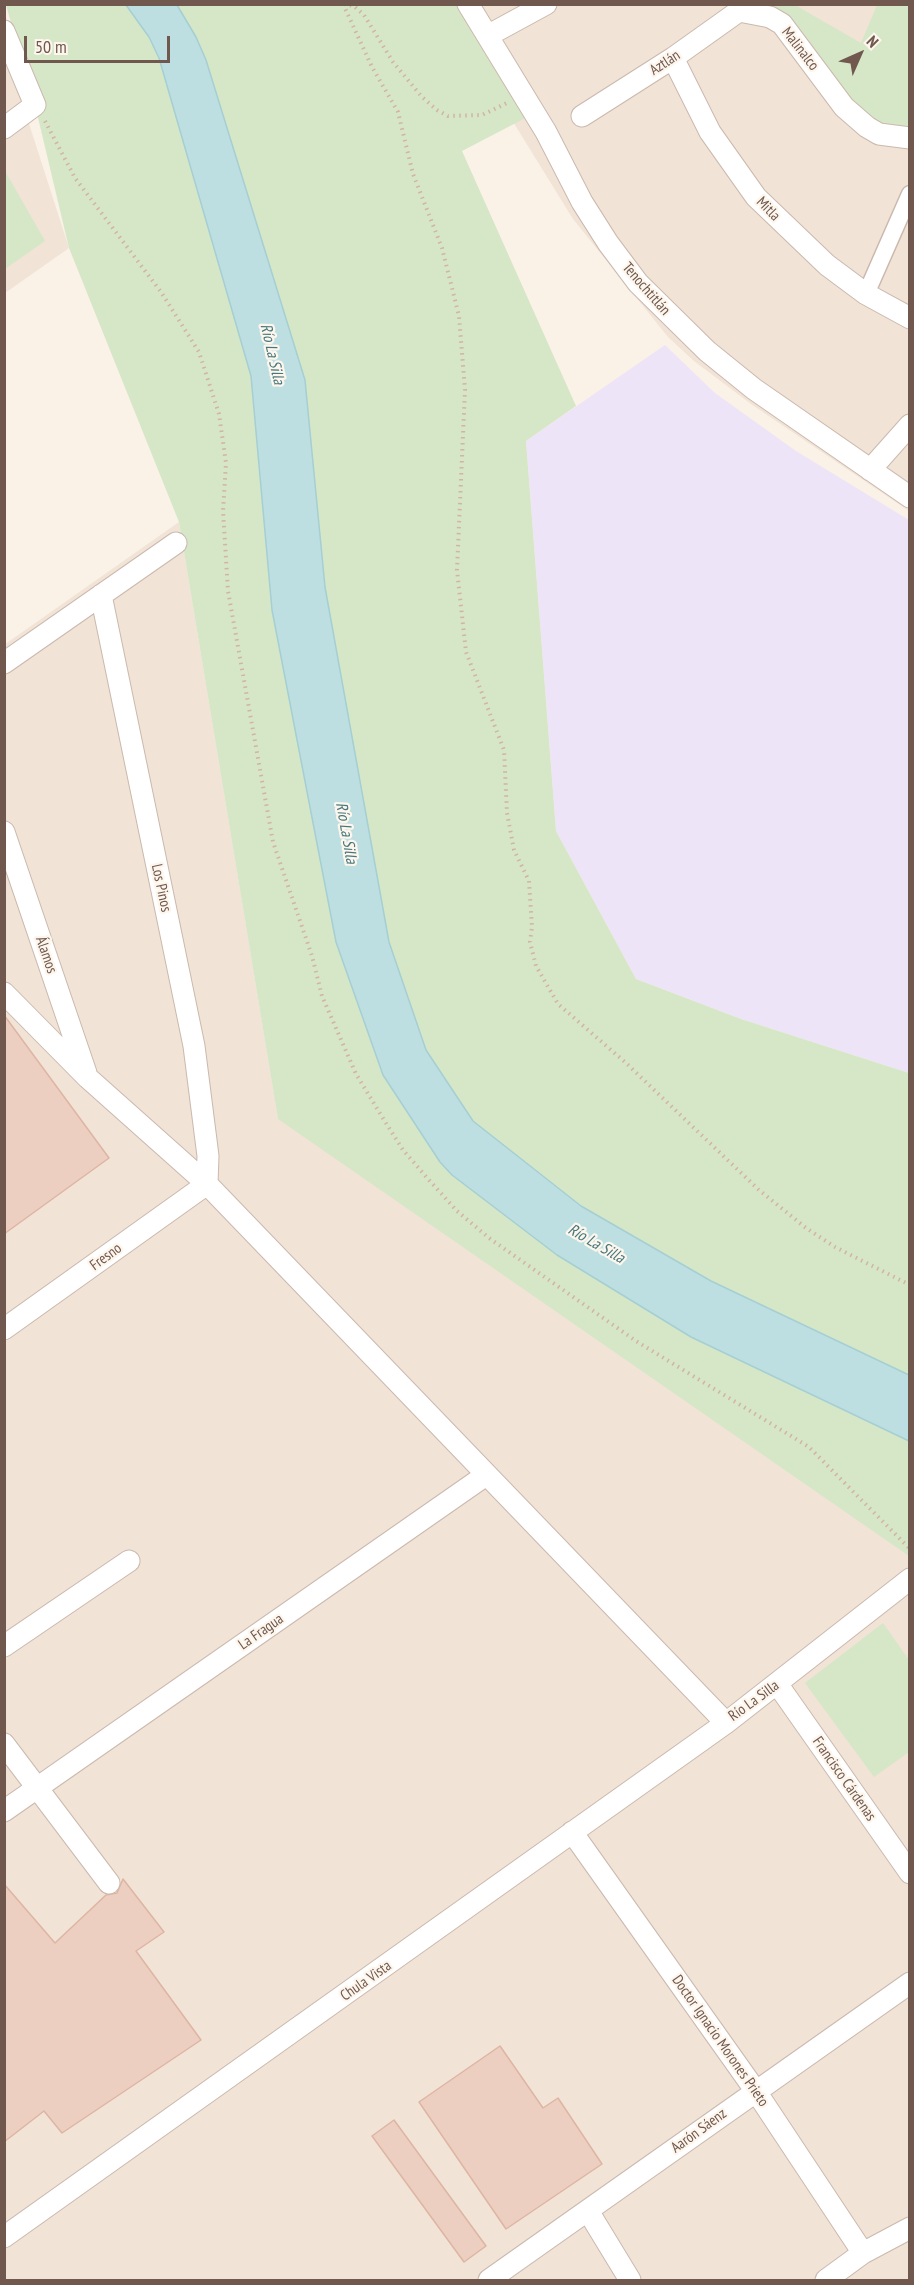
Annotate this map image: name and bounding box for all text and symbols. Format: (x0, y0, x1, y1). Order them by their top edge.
scale bar (27, 24, 172, 62)
street label: Malinalco (778, 24, 822, 74)
north arrow (830, 24, 890, 84)
text: N (863, 31, 883, 51)
text: 50 m (35, 35, 67, 58)
street label: Aztlán (646, 47, 684, 79)
street label: Mitla (752, 193, 784, 225)
street label: Tenochtitlán (618, 259, 674, 319)
water label: Río La Silla (256, 322, 288, 386)
water label: Río La Silla (331, 801, 361, 865)
street label: Los Pinos (147, 862, 175, 914)
street label: Álamos (31, 934, 61, 976)
water label: Río La Silla (564, 1220, 628, 1268)
street label: Fresno (87, 1240, 125, 1274)
street label: La Fragua (235, 1610, 287, 1654)
street label: Río La Silla (725, 1677, 783, 1725)
street label: Francisco Cárdenas (808, 1733, 880, 1825)
street label: Chula Vista (337, 1957, 395, 2005)
street label: Doctor Ignacio Morones Prieto (668, 1972, 772, 2110)
street label: Aarón Sáenz (668, 2105, 730, 2157)

